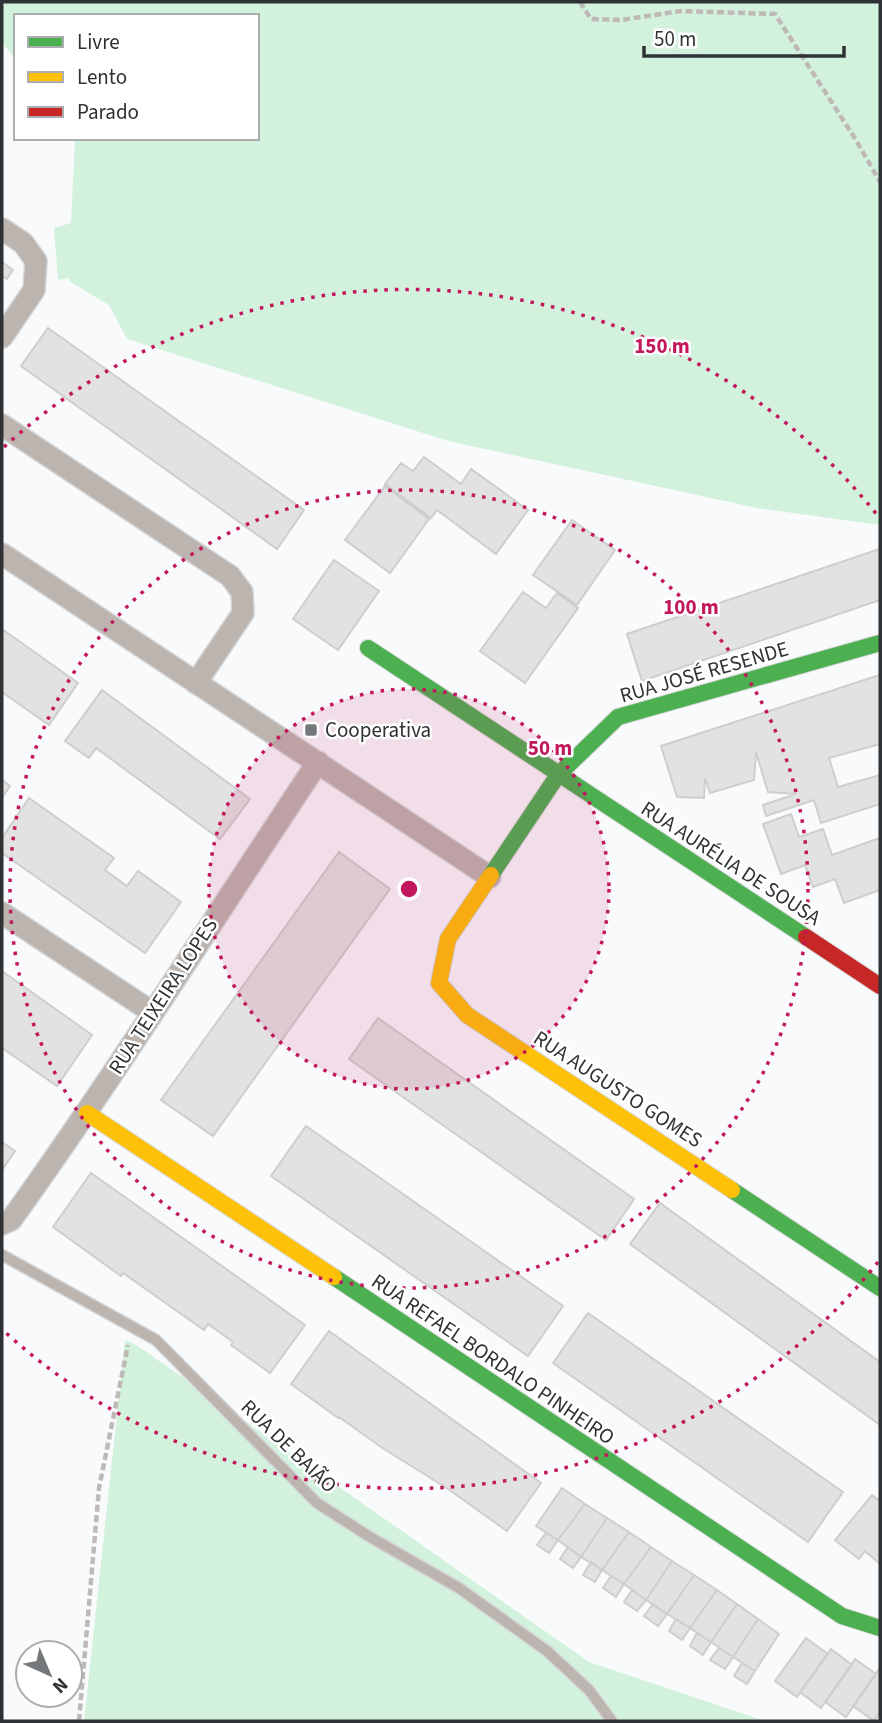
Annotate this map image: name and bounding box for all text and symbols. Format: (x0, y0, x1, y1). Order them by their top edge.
legend (14, 14, 259, 140)
scale bar (644, 14, 844, 58)
text: 50 m (654, 24, 696, 54)
text: Livre (77, 27, 120, 57)
text: Lento (77, 62, 127, 92)
text: Parado (77, 97, 139, 127)
text: 150 m (634, 331, 690, 361)
text: 100 m (663, 592, 719, 622)
street label: RUA JOSÉ RESENDE (616, 634, 792, 710)
place label: Cooperativa (325, 715, 431, 745)
marker: Cooperativa (303, 722, 319, 738)
text: 50 m (528, 733, 572, 763)
street label: RUA AURÉLIA DE SOUSA (635, 793, 827, 933)
centre of rings (397, 877, 421, 901)
street label: RUA TEIXEIRA LOPES (101, 912, 225, 1080)
street label: RUA AUGUSTO GOMES (528, 1023, 708, 1155)
street label: RUA REFAEL BORDALO PINHEIRO (365, 1266, 621, 1452)
street label: RUA DE BAIÃO (234, 1392, 344, 1500)
north arrow (14, 1639, 84, 1709)
text: N (46, 1671, 74, 1699)

